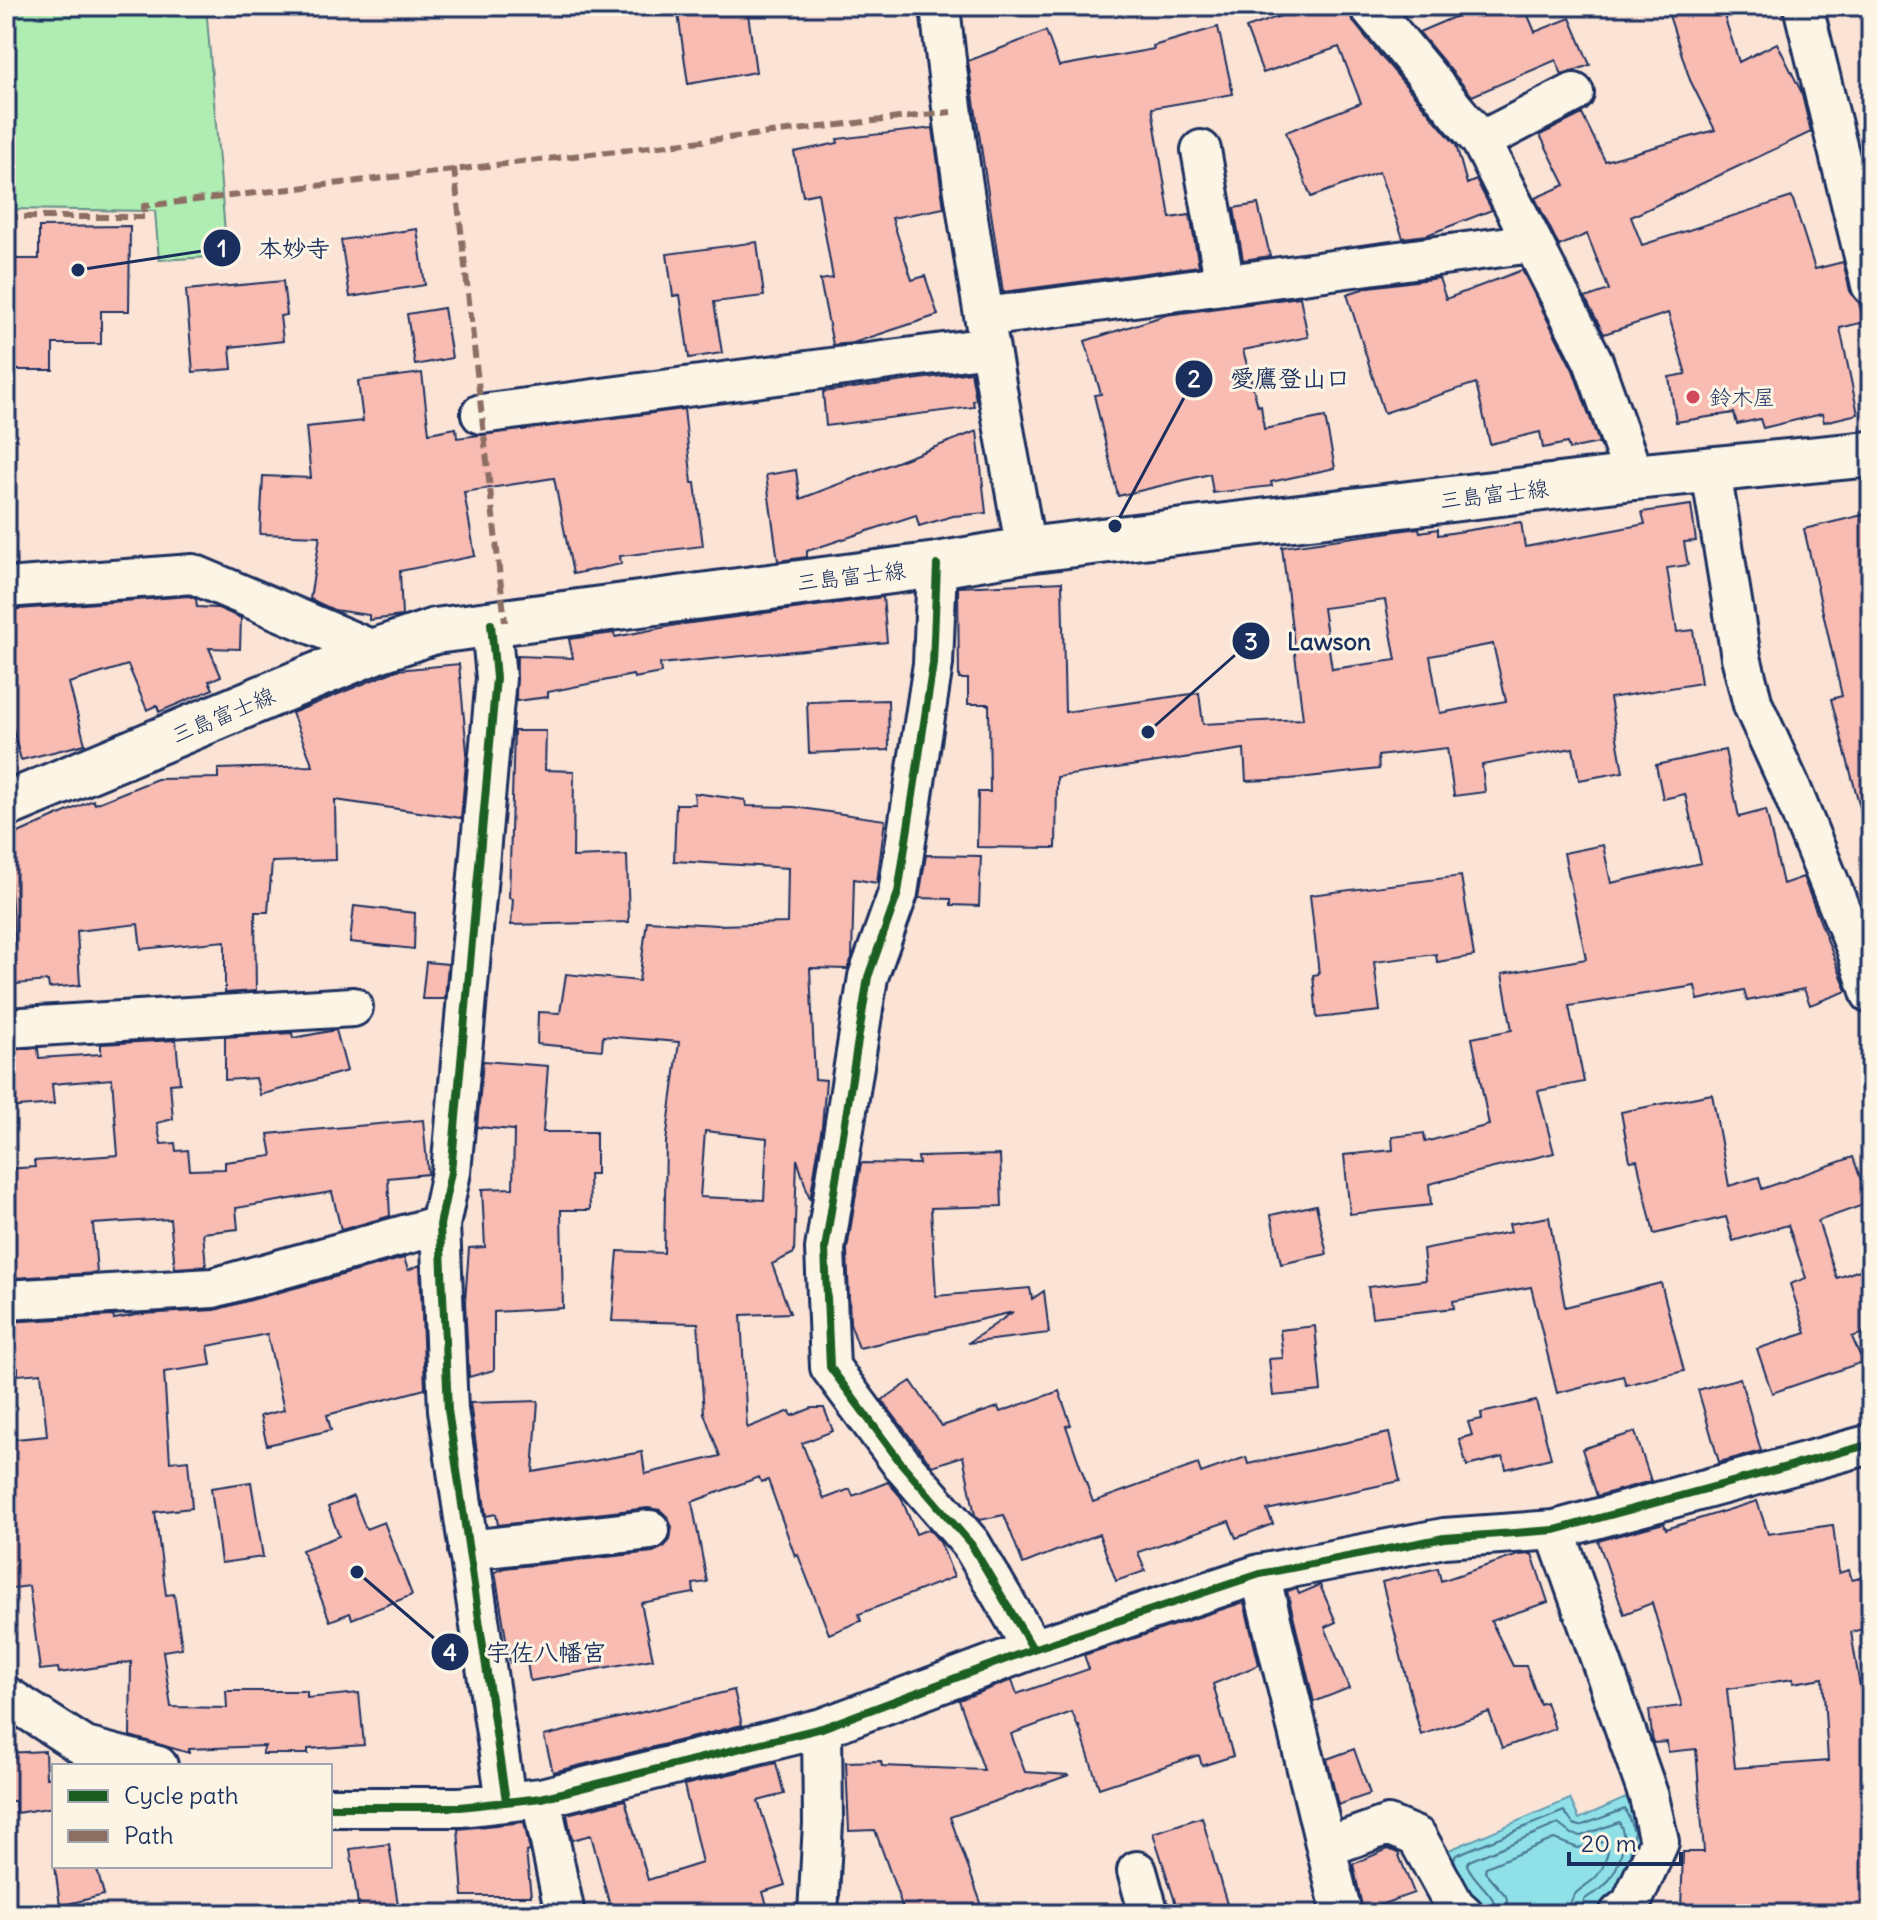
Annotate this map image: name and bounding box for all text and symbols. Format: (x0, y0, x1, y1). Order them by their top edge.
callout: 本妙寺 (202, 224, 346, 272)
text: 1 (217, 233, 227, 263)
text: 本妙寺 (258, 233, 330, 263)
callout: 愛鷹登山口 (1174, 355, 1366, 403)
text: 2 (1187, 363, 1201, 393)
text: 愛鷹登山口 (1230, 363, 1350, 393)
place label: 鈴木屋 (1709, 383, 1775, 411)
marker: 鈴木屋 (1684, 388, 1702, 406)
street label: 三島富士線 (1438, 473, 1550, 515)
street label: 三島富士線 (795, 555, 907, 597)
callout: Lawson (1231, 617, 1387, 665)
text: 3 (1244, 626, 1258, 656)
text: Lawson (1287, 626, 1371, 656)
street label: 三島富士線 (167, 681, 279, 749)
callout: 宇佐八幡宮 (430, 1628, 622, 1676)
text: 4 (443, 1637, 457, 1667)
text: 宇佐八幡宮 (486, 1637, 606, 1667)
legend (52, 1764, 332, 1868)
text: Cycle path (124, 1780, 239, 1810)
scale bar (1569, 1816, 1681, 1866)
text: Path (124, 1820, 174, 1850)
text: 20 m (1581, 1828, 1637, 1858)

